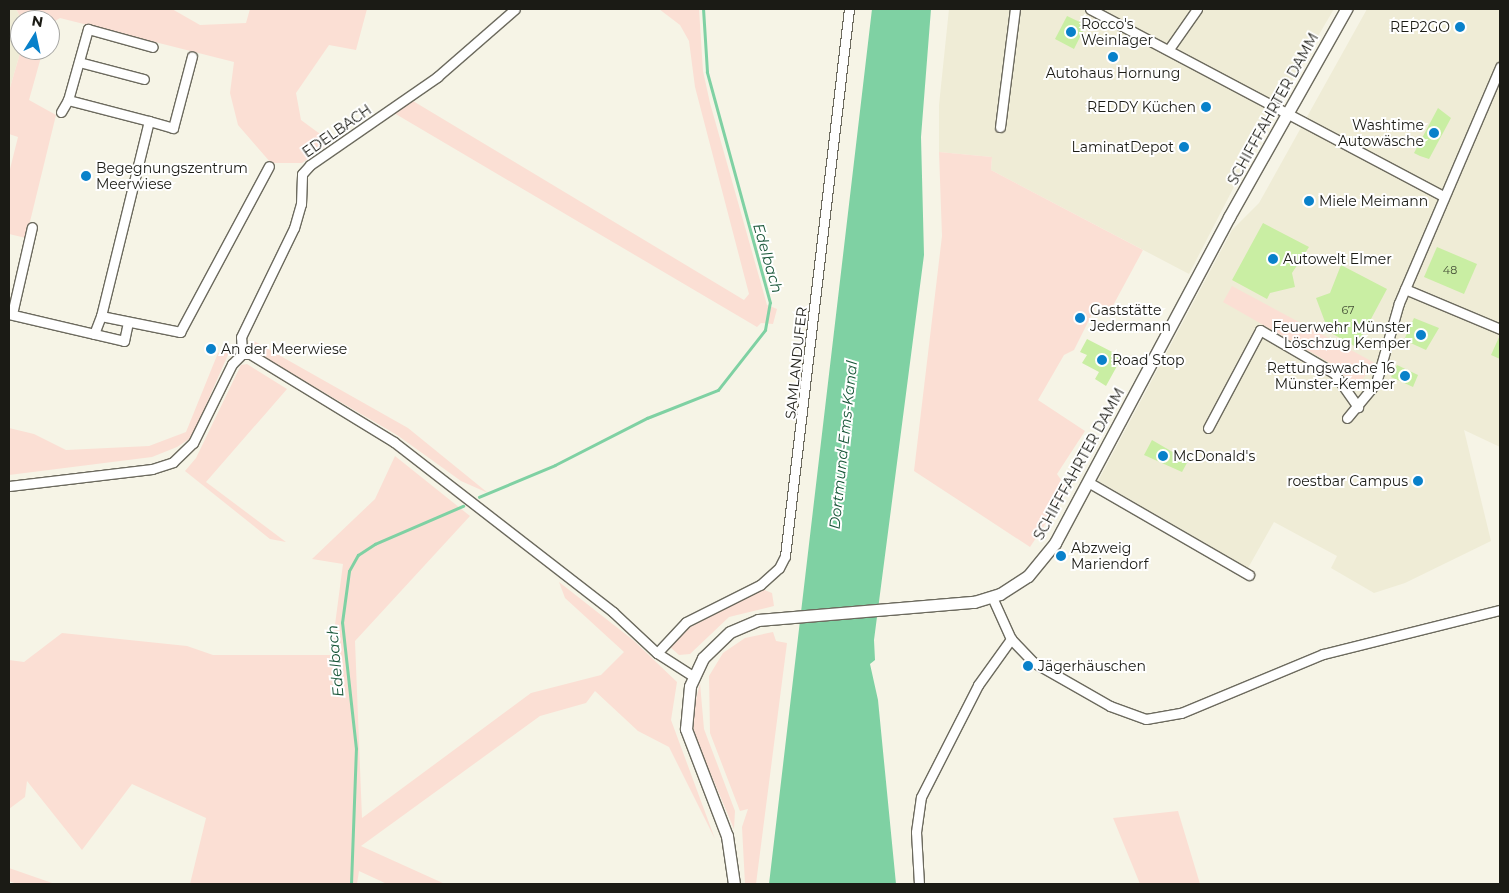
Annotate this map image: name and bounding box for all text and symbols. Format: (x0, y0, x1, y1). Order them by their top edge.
north arrow (10, 10, 60, 60)
text: N (30, 11, 45, 31)
place label: Rocco's Weinlager (1081, 16, 1153, 48)
place label: REP2GO (1390, 19, 1450, 35)
marker: REP2GO (1454, 21, 1466, 33)
marker: Rocco's Weinlager (1065, 26, 1077, 38)
street label: SCHIFFFAHRTER DAMM (1224, 30, 1322, 188)
marker: Autohaus Hornung (1107, 51, 1119, 63)
place label: Autohaus Hornung (1046, 65, 1180, 81)
place label: REDDY Küchen (1087, 99, 1196, 115)
street label: EDELBACH (299, 101, 375, 161)
marker: REDDY Küchen (1200, 101, 1212, 113)
place label: Washtime Autowäsche (1338, 117, 1424, 150)
marker: Washtime Autowäsche (1428, 127, 1440, 139)
place label: LaminatDepot (1071, 139, 1174, 155)
marker: LaminatDepot (1178, 141, 1190, 153)
place label: Begegnungszentrum Meerwiese (96, 160, 248, 192)
marker: Begegnungszentrum Meerwiese (80, 170, 92, 182)
place label: Miele Meimann (1319, 193, 1428, 209)
marker: Miele Meimann (1303, 195, 1315, 207)
water label: Edelbach (749, 221, 787, 295)
place label: Autowelt Elmer (1283, 251, 1392, 267)
marker: Autowelt Elmer (1267, 253, 1279, 265)
house number: 48 (1443, 263, 1457, 277)
place label: Gaststätte Jedermann (1090, 302, 1171, 334)
house number: 67 (1341, 303, 1355, 317)
street label: SAMLANDUFER (782, 306, 810, 420)
marker: Gaststätte Jedermann (1074, 312, 1086, 324)
place label: Feuerwehr Münster Löschzug Kemper (1272, 319, 1411, 352)
marker: Feuerwehr Münster Löschzug Kemper (1415, 329, 1427, 341)
place label: An der Meerwiese (221, 341, 347, 357)
marker: An der Meerwiese (205, 343, 217, 355)
place label: Road Stop (1112, 352, 1185, 368)
marker: Road Stop (1096, 354, 1108, 366)
water label: Dortmund-Ems-Kanal (825, 360, 861, 530)
place label: Rettungswache 16 Münster-Kemper (1267, 360, 1395, 392)
marker: Rettungswache 16 Münster-Kemper (1399, 370, 1411, 382)
street label: SCHIFFFAHRTER DAMM (1030, 385, 1128, 543)
place label: McDonald's (1173, 448, 1255, 464)
marker: McDonald's (1157, 450, 1169, 462)
place label: roestbar Campus (1287, 473, 1408, 489)
marker: roestbar Campus (1412, 475, 1424, 487)
place label: Abzweig Mariendorf (1071, 540, 1148, 572)
marker: Abzweig Mariendorf (1055, 550, 1067, 562)
water label: Edelbach (323, 624, 347, 698)
place label: Jägerhäuschen (1038, 658, 1146, 674)
marker: Jägerhäuschen (1022, 660, 1034, 672)

